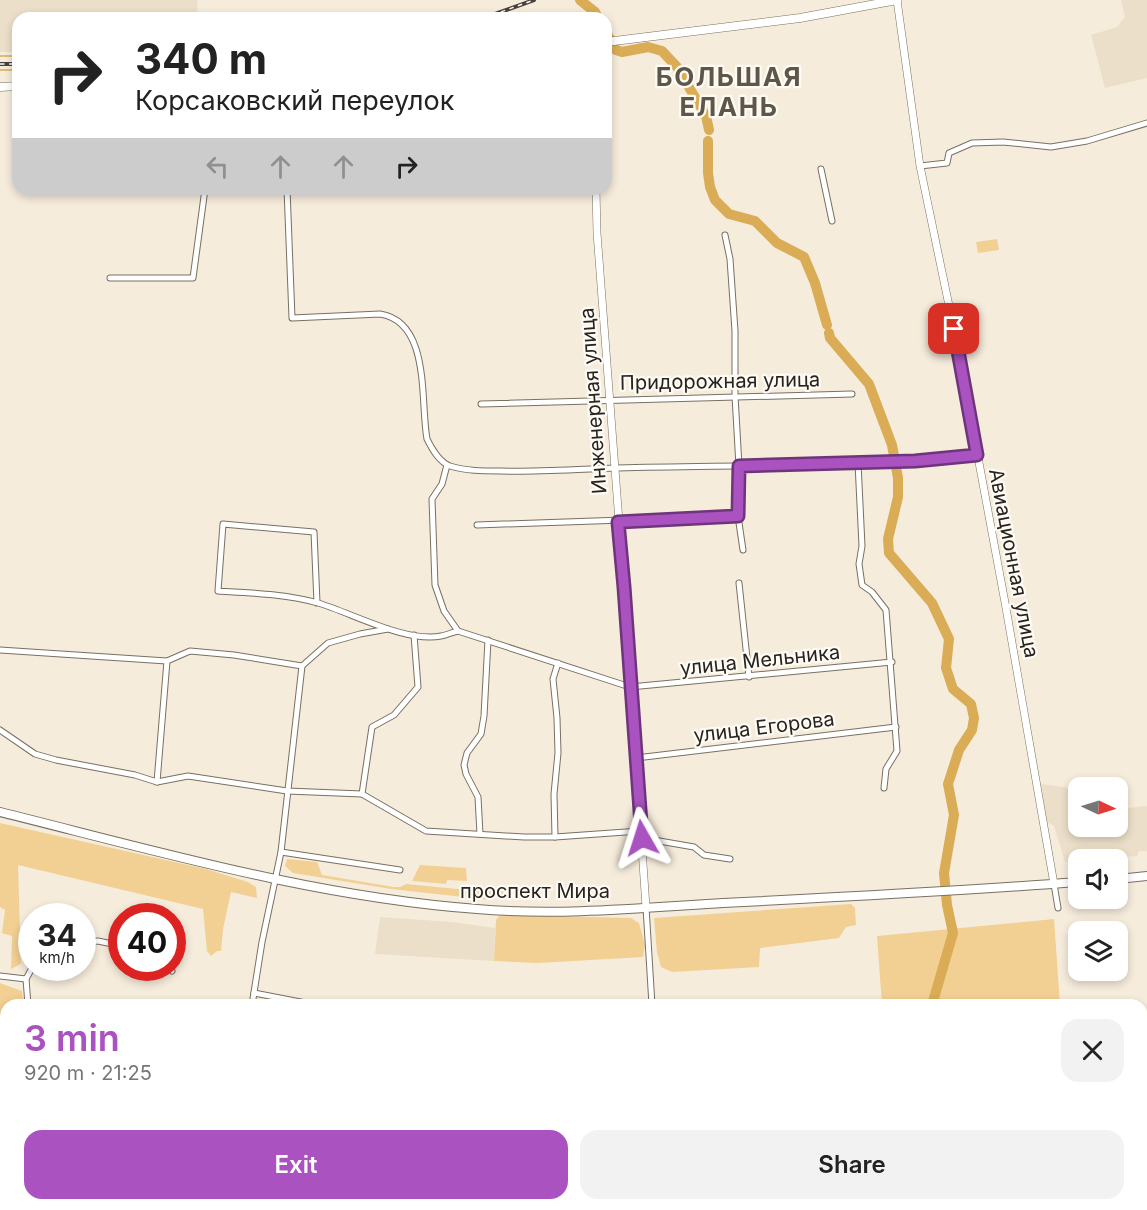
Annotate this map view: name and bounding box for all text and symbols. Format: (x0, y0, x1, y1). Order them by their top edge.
text: 340 m (135, 33, 267, 84)
icon: right (36, 36, 114, 114)
district label: БОЛЬШАЯ ЕЛАНЬ (656, 61, 802, 122)
text: Корсаковский переулок (135, 84, 454, 117)
icon: left (201, 150, 234, 183)
icon: ahead (264, 150, 297, 183)
icon: ahead (327, 150, 360, 183)
icon: right (390, 150, 423, 183)
pin (928, 303, 979, 354)
street label: Инженерная улица (575, 307, 611, 495)
icon: arrive (937, 312, 970, 345)
street label: Придорожная улица (620, 367, 820, 395)
street label: Авиационная улица (984, 466, 1044, 660)
street label: улица Мельника (679, 640, 841, 680)
street label: улица Егорова (692, 706, 836, 748)
north arrow (1068, 777, 1128, 837)
map controls (1068, 777, 1128, 981)
position arrow (610, 806, 674, 870)
button: sound (1068, 849, 1128, 909)
street label: проспект Мира (460, 879, 610, 903)
speed limit sign: 40 (108, 903, 186, 981)
text: 34 (37, 917, 77, 953)
button: layers (1068, 921, 1128, 981)
text: km/h (39, 948, 75, 967)
text: 3 min (24, 1016, 120, 1060)
button: close (1061, 1019, 1124, 1082)
text: 920 m · 21:25 (24, 1061, 152, 1085)
button: Exit (24, 1130, 568, 1199)
button: Share (580, 1130, 1124, 1199)

